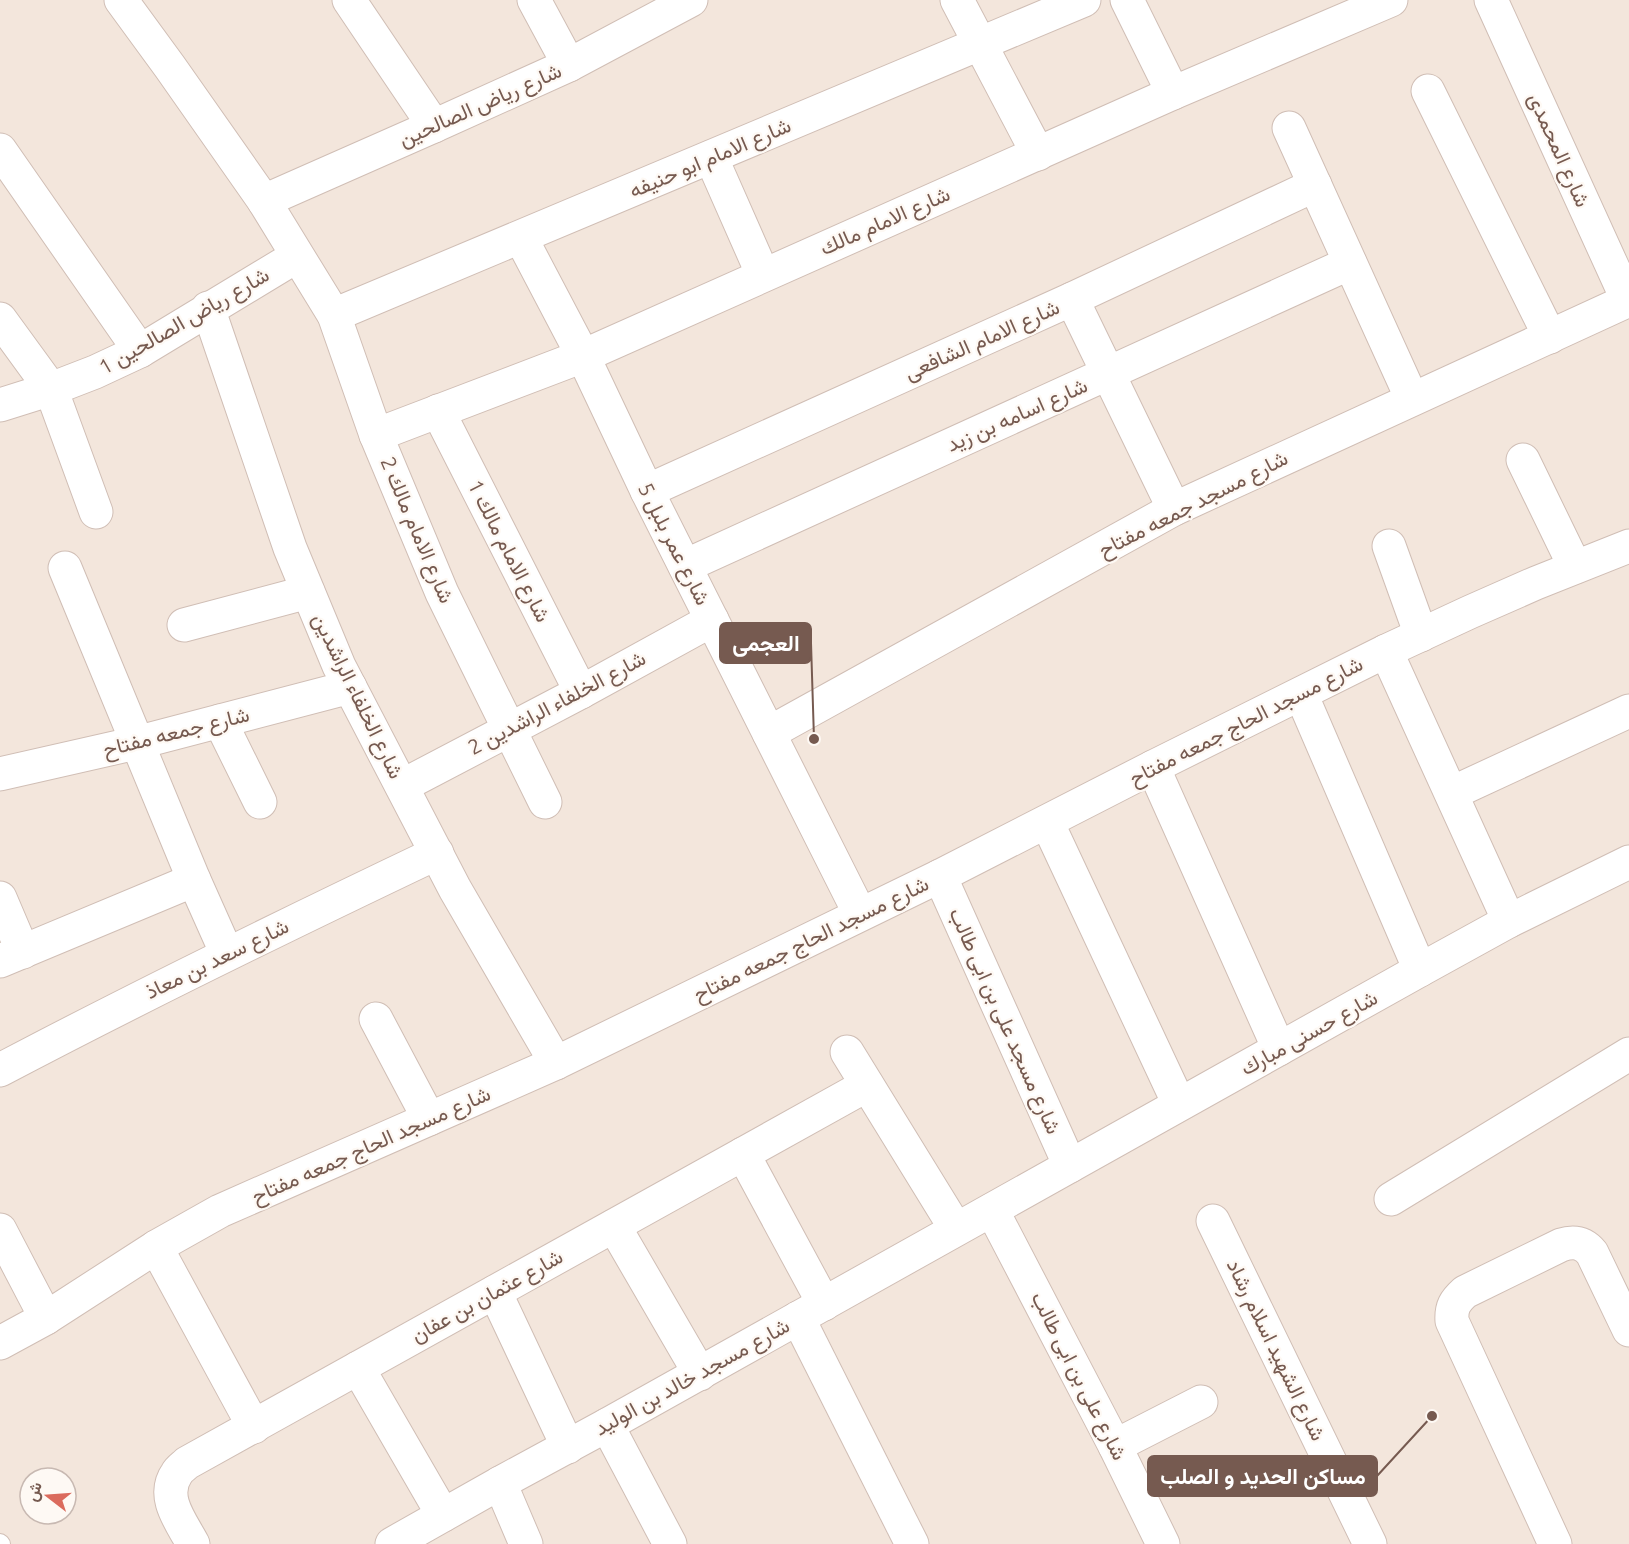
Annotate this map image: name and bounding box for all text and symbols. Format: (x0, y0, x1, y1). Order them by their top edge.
street label: شارع رياض الصالحين (394, 57, 566, 154)
street label: شارع المحمدى (1521, 89, 1596, 212)
street label: شارع الامام ابو حنيفه (625, 112, 795, 205)
street label: شارع الامام مالك (816, 181, 955, 262)
street label: شارع رياض الصالحين 1 (94, 262, 274, 381)
street label: شارع الامام الشافعى (900, 294, 1064, 387)
street label: شارع اسامه بن زيد (942, 372, 1092, 459)
street label: شارع مسجد جمعه مفتاح (1094, 445, 1293, 564)
street label: شارع الامام مالك 2 (374, 453, 460, 607)
street label: شارع الامام مالك 1 (461, 475, 556, 627)
street label: شارع عمر بلبل 5 (631, 478, 716, 610)
street label: شارع الخلفاء الراشدين (306, 609, 409, 783)
callout: العجمى (720, 623, 811, 663)
text: العجمى (732, 630, 800, 657)
street label: شارع الخلفاء الراشدين 2 (464, 645, 651, 762)
street label: شارع مسجد الحاج جمعه مفتاح (1125, 651, 1368, 792)
street label: شارع جمعه مفتاح (100, 701, 252, 764)
street label: شارع مسجد الحاج جمعه مفتاح (689, 871, 933, 1008)
street label: شارع مسجد على بن ابى طالب (942, 904, 1067, 1138)
street label: شارع سعد بن معاذ (141, 913, 293, 1006)
street label: شارع حسنى مبارك (1236, 985, 1383, 1082)
street label: شارع مسجد الحاج جمعه مفتاح (247, 1080, 495, 1210)
street label: شارع عثمان بن عفان (407, 1244, 568, 1349)
street label: شارع الشهيد اسلام رشاد (1220, 1255, 1331, 1445)
street label: شارع على بن ابى طالب (1024, 1287, 1133, 1465)
street label: شارع مسجد خالد بن الوليد (590, 1313, 795, 1442)
callout: مساكن الحديد و الصلب (1148, 1456, 1377, 1496)
text: مساكن الحديد و الصلب (1160, 1463, 1366, 1490)
north arrow (18, 1466, 78, 1526)
text: ش (22, 1480, 46, 1504)

